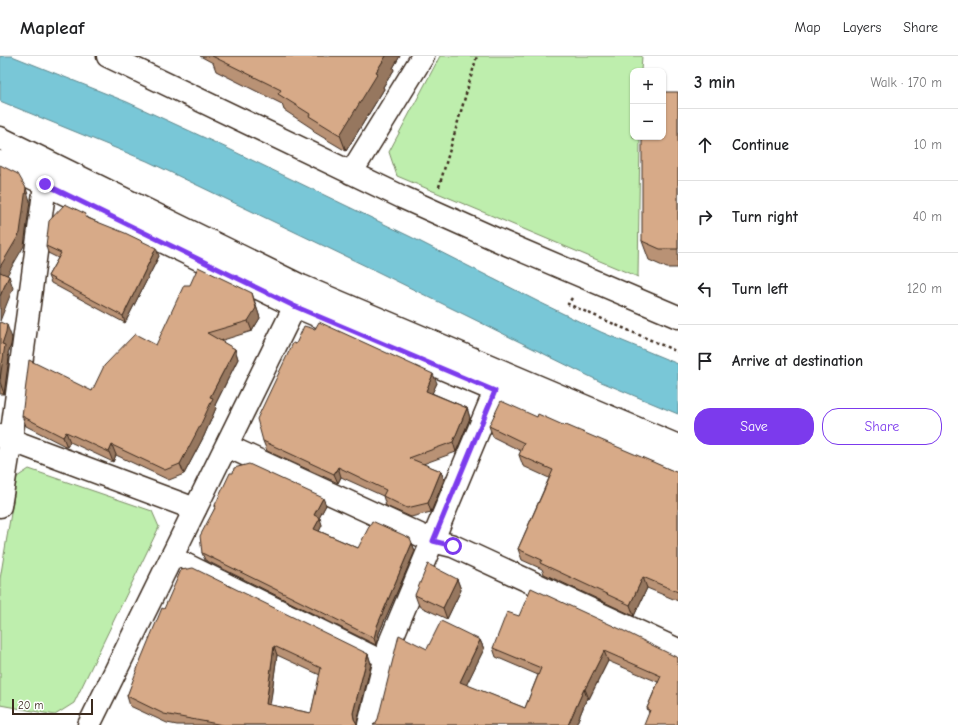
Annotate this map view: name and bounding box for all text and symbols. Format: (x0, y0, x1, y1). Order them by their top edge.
text: Mapleaf (20, 17, 84, 39)
text: Map (794, 19, 821, 36)
text: Layers (843, 19, 881, 36)
text: Share (903, 19, 938, 36)
map controls (630, 68, 666, 140)
button: + (630, 68, 666, 104)
text: 3 min (694, 73, 735, 92)
text: Walk · 170 m (870, 75, 942, 90)
button: − (630, 104, 666, 140)
icon: ahead (694, 134, 716, 156)
text: Continue (732, 136, 789, 154)
text: 10 m (914, 137, 942, 152)
route end (36, 175, 54, 193)
icon: right (694, 206, 716, 228)
text: Turn right (732, 208, 798, 226)
text: 40 m (913, 209, 942, 224)
icon: left (694, 278, 716, 300)
text: Turn left (732, 280, 788, 298)
text: 120 m (907, 281, 942, 296)
icon: arrive (694, 350, 716, 372)
text: Arrive at destination (732, 352, 863, 370)
button: Save (694, 408, 814, 445)
button: Share (822, 408, 942, 445)
route start (444, 537, 462, 555)
scale bar (12, 697, 93, 716)
text: 20 m (18, 699, 43, 712)

